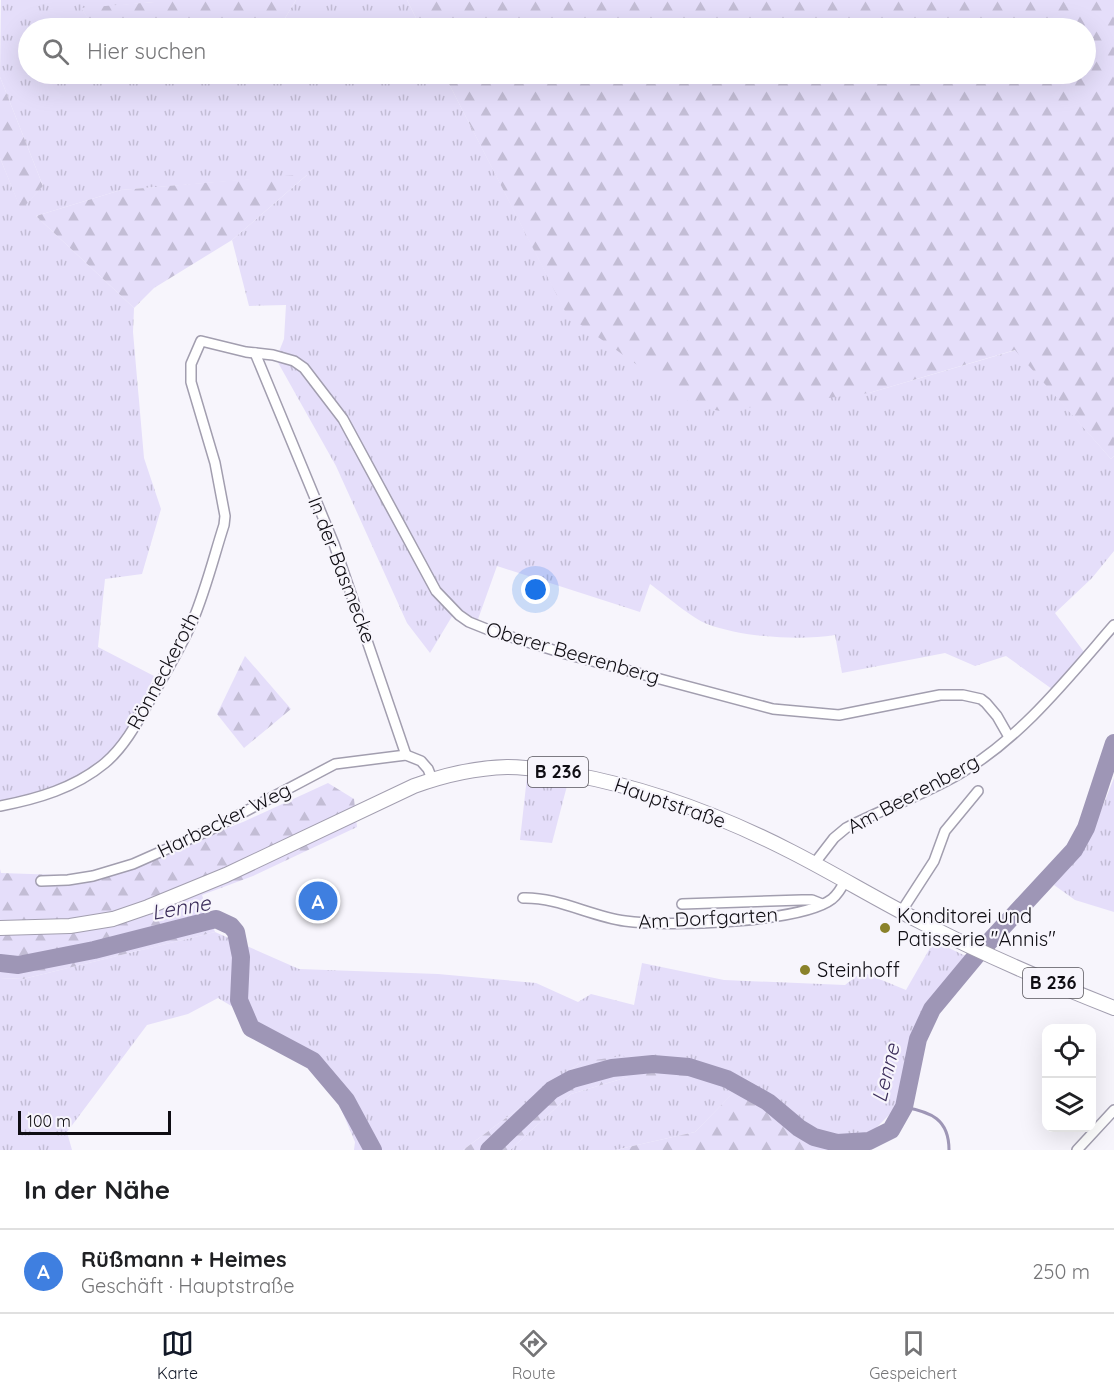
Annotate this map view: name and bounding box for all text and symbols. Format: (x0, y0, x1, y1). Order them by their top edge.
search box (18, 18, 1096, 84)
icon: search (39, 35, 72, 68)
text: Hier suchen (87, 37, 206, 65)
street label: In der Basmecke (303, 493, 382, 646)
your location (521, 575, 550, 604)
street label: Rönneckeroth (121, 608, 204, 734)
street label: Oberer Beerenberg (483, 616, 663, 689)
street label: Am Beerenberg (843, 748, 983, 839)
road number: B 236 (528, 757, 588, 787)
street label: Hauptstraße (611, 772, 729, 833)
street label: Harbecker Weg (153, 776, 295, 863)
pin: A (298, 878, 338, 924)
water label: Lenne (149, 889, 213, 925)
street label: Am Dorfgarten (637, 901, 778, 934)
place label: Konditorei und Patisserie "Annis" (897, 903, 1056, 951)
marker: Konditorei und Patisserie "Annis" (878, 921, 892, 935)
place label: Steinhoff (817, 957, 900, 982)
marker: Steinhoff (798, 963, 812, 977)
road number: B 236 (1023, 968, 1083, 998)
map controls (1042, 1024, 1096, 1132)
button: locate (1042, 1024, 1096, 1078)
water label: Lenne (865, 1040, 905, 1105)
button: layers (1042, 1078, 1096, 1132)
scale bar (18, 1108, 171, 1136)
text: 100 m (27, 1111, 71, 1131)
text: In der Nähe (24, 1173, 170, 1206)
text: Rüßmann + Heimes (81, 1245, 287, 1273)
text: A (37, 1259, 50, 1284)
text: 250 m (1032, 1259, 1090, 1284)
text: Geschäft · Hauptstraße (81, 1273, 294, 1298)
tab: Karte (157, 1327, 198, 1383)
tab: Route (512, 1327, 555, 1383)
tab: Gespeichert (869, 1327, 957, 1383)

